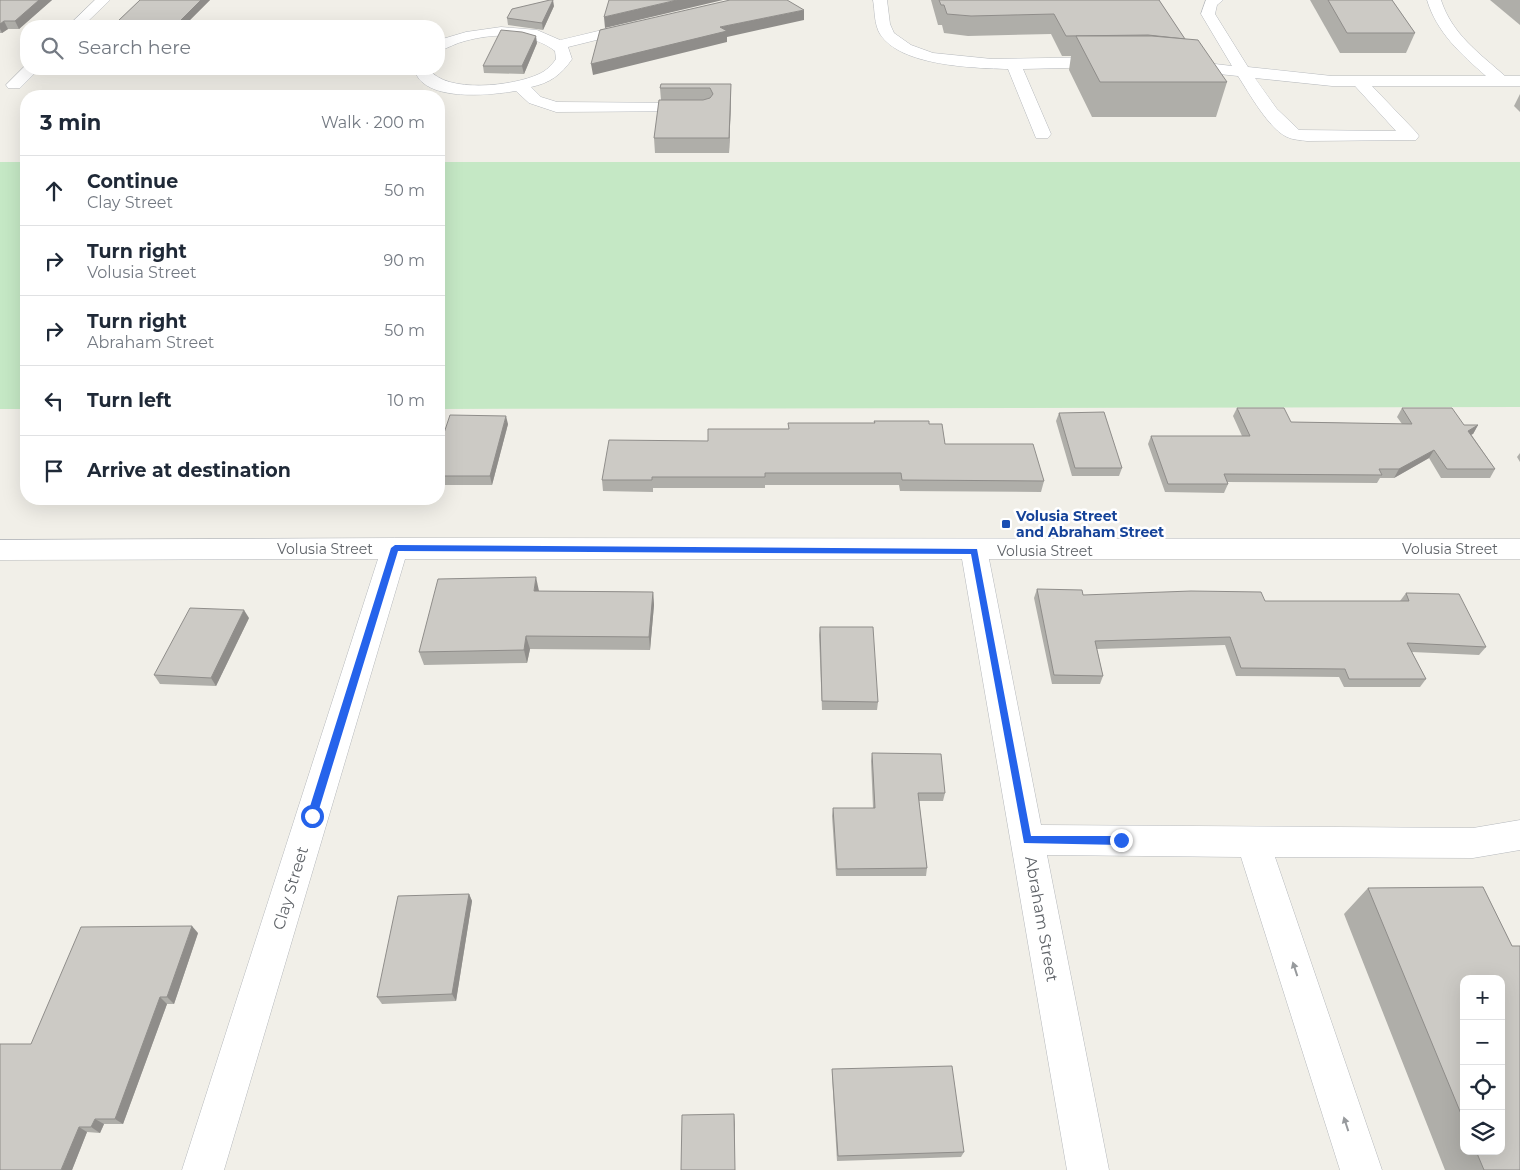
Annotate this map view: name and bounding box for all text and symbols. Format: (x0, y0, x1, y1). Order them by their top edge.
search box (20, 20, 445, 75)
icon: search (38, 34, 66, 62)
text: Search here (78, 36, 191, 59)
text: 3 min (40, 110, 101, 135)
text: Walk · 200 m (321, 113, 425, 132)
text: Continue (87, 170, 178, 193)
icon: ahead (40, 177, 68, 205)
text: 50 m (384, 181, 425, 200)
text: Clay Street (87, 193, 173, 212)
text: Turn right (87, 240, 187, 263)
icon: right (40, 247, 68, 275)
text: 90 m (383, 251, 425, 270)
text: Volusia Street (87, 263, 197, 282)
text: Turn right (87, 310, 187, 333)
icon: right (40, 317, 68, 345)
text: 50 m (384, 321, 425, 340)
text: Abraham Street (87, 333, 214, 352)
icon: left (40, 387, 68, 415)
text: Turn left (87, 389, 172, 412)
text: 10 m (387, 391, 425, 410)
icon: arrive (40, 457, 68, 485)
text: Arrive at destination (87, 459, 291, 482)
place label: Volusia Street and Abraham Street (1015, 507, 1164, 541)
marker: Volusia Street and Abraham Street (1000, 518, 1012, 530)
street label: Volusia Street (277, 540, 373, 558)
street label: Volusia Street (1402, 540, 1498, 558)
street label: Volusia Street (997, 542, 1093, 560)
route start (301, 805, 324, 828)
route end (1110, 829, 1133, 852)
street label: Clay Street (269, 844, 312, 932)
street label: Abraham Street (1021, 855, 1062, 984)
one-way arrow (1291, 962, 1299, 977)
map controls (1460, 975, 1505, 1155)
button: + (1460, 975, 1505, 1020)
button: − (1460, 1020, 1505, 1065)
button: locate (1460, 1065, 1505, 1110)
button: layers (1460, 1110, 1505, 1155)
one-way arrow (1342, 1116, 1349, 1131)

